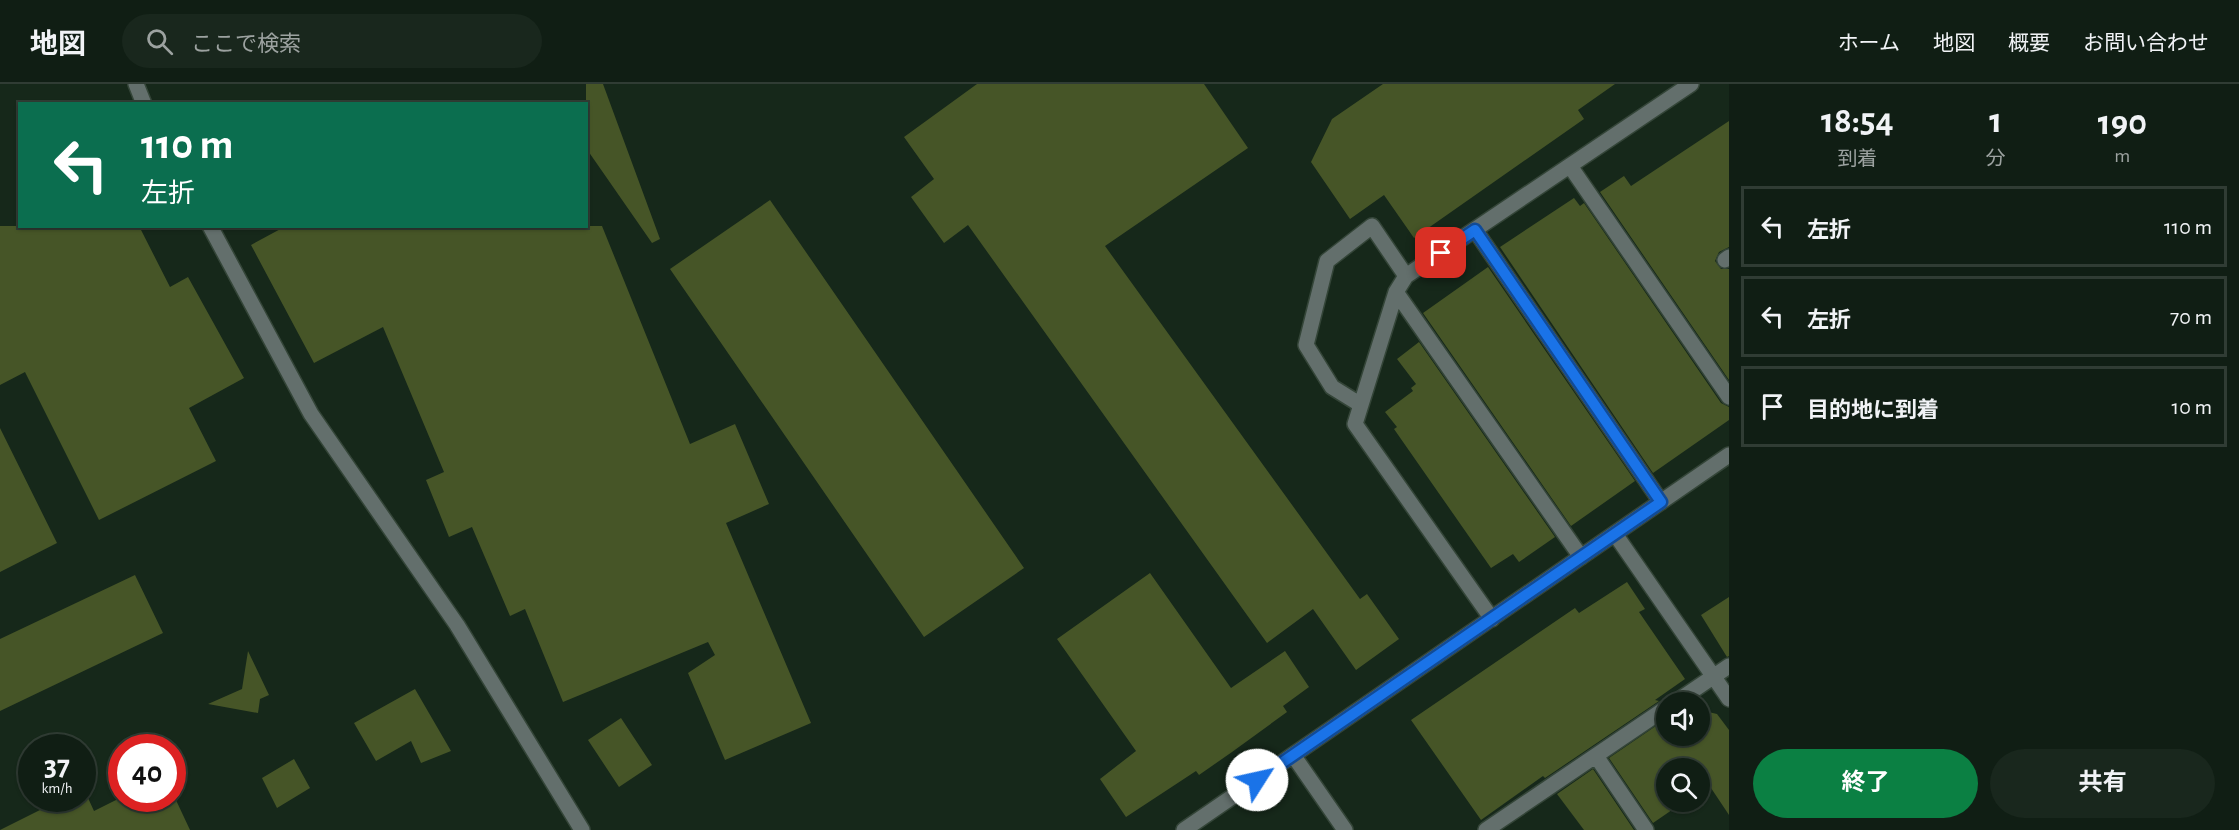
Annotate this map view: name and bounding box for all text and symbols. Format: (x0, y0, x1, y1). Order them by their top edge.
search box (122, 14, 542, 68)
icon: search (143, 25, 176, 58)
text: 地図 (30, 31, 86, 59)
text: ここで検索 (191, 33, 301, 55)
text: ホーム (1838, 33, 1900, 54)
text: 地図 (1933, 33, 1975, 54)
text: 概要 (2008, 33, 2050, 54)
text: お問い合わせ (2083, 33, 2209, 54)
text: 18:54 (1821, 103, 1894, 139)
text: 1 (1989, 103, 2002, 139)
text: 190 (2098, 105, 2147, 141)
text: 110 m (141, 124, 233, 166)
icon: left (42, 126, 120, 204)
text: m (2114, 146, 2130, 166)
text: 到着 (1837, 149, 1877, 169)
text: 分 (1986, 149, 2006, 169)
text: 左折 (141, 180, 195, 207)
icon: left (1756, 210, 1789, 243)
text: 110 m (2164, 216, 2212, 238)
text: 左折 (1807, 219, 1851, 241)
pin (1415, 227, 1466, 278)
icon: arrive (1424, 236, 1457, 269)
icon: left (1756, 300, 1789, 333)
text: 70 m (2170, 306, 2212, 328)
text: 左折 (1807, 309, 1851, 331)
icon: arrive (1756, 390, 1789, 423)
text: 10 m (2172, 396, 2212, 418)
text: 目的地に到着 (1807, 399, 1939, 421)
map controls (1656, 692, 1710, 812)
button: sound (1656, 692, 1710, 746)
speed limit sign: 40 (108, 734, 186, 812)
position arrow (1225, 748, 1289, 812)
button: 終了 (1753, 749, 1978, 818)
button: 共有 (1990, 749, 2215, 818)
text: 37 (44, 751, 70, 781)
button: search (1656, 758, 1710, 812)
text: km/h (42, 781, 72, 796)

